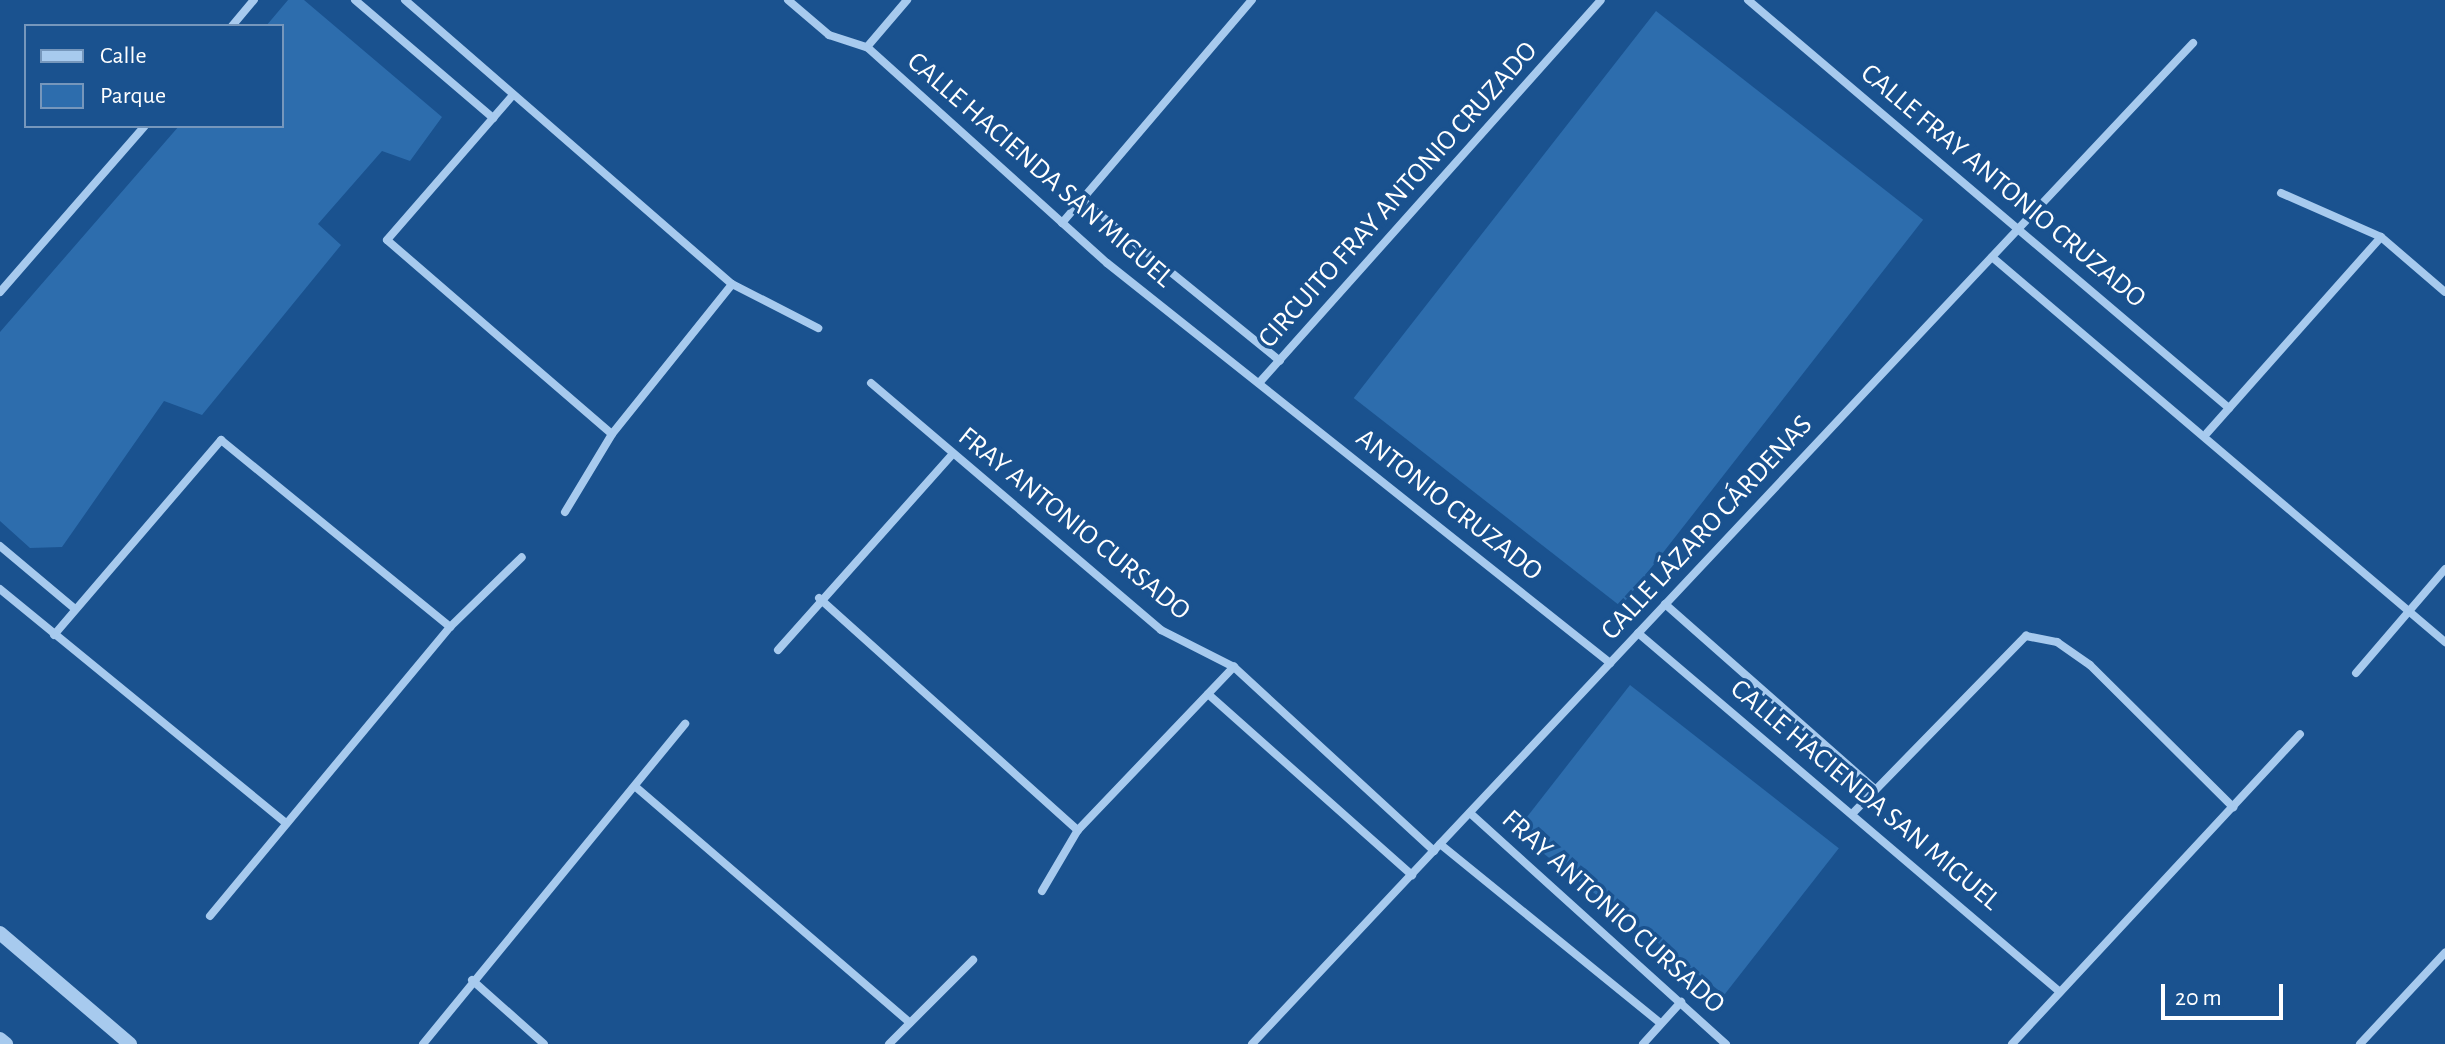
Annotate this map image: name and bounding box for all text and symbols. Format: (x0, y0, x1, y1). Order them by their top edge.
legend (24, 24, 284, 128)
street label: CIRCUITO FRAY ANTONIO CRUZADO (1251, 35, 1545, 355)
text: Calle (100, 44, 147, 68)
street label: CALLE HACIENDA SAN MIGUEL (900, 45, 1180, 295)
street label: CALLE FRAY ANTONIO CRUZADO (1854, 57, 2152, 315)
text: Parque (100, 84, 166, 108)
street label: CALLE LÁZARO CÁRDENAS (1594, 409, 1820, 647)
street label: FRAY ANTONIO CURSADO (951, 420, 1197, 628)
street label: ANTONIO CRUZADO (1349, 422, 1549, 588)
street label: CALLE HACIENDA SAN MIGUEL (1723, 672, 2007, 918)
street label: FRAY ANTONIO CURSADO (1494, 803, 1732, 1021)
scale bar (2165, 968, 2287, 1018)
text: 20 m (2175, 986, 2222, 1010)

